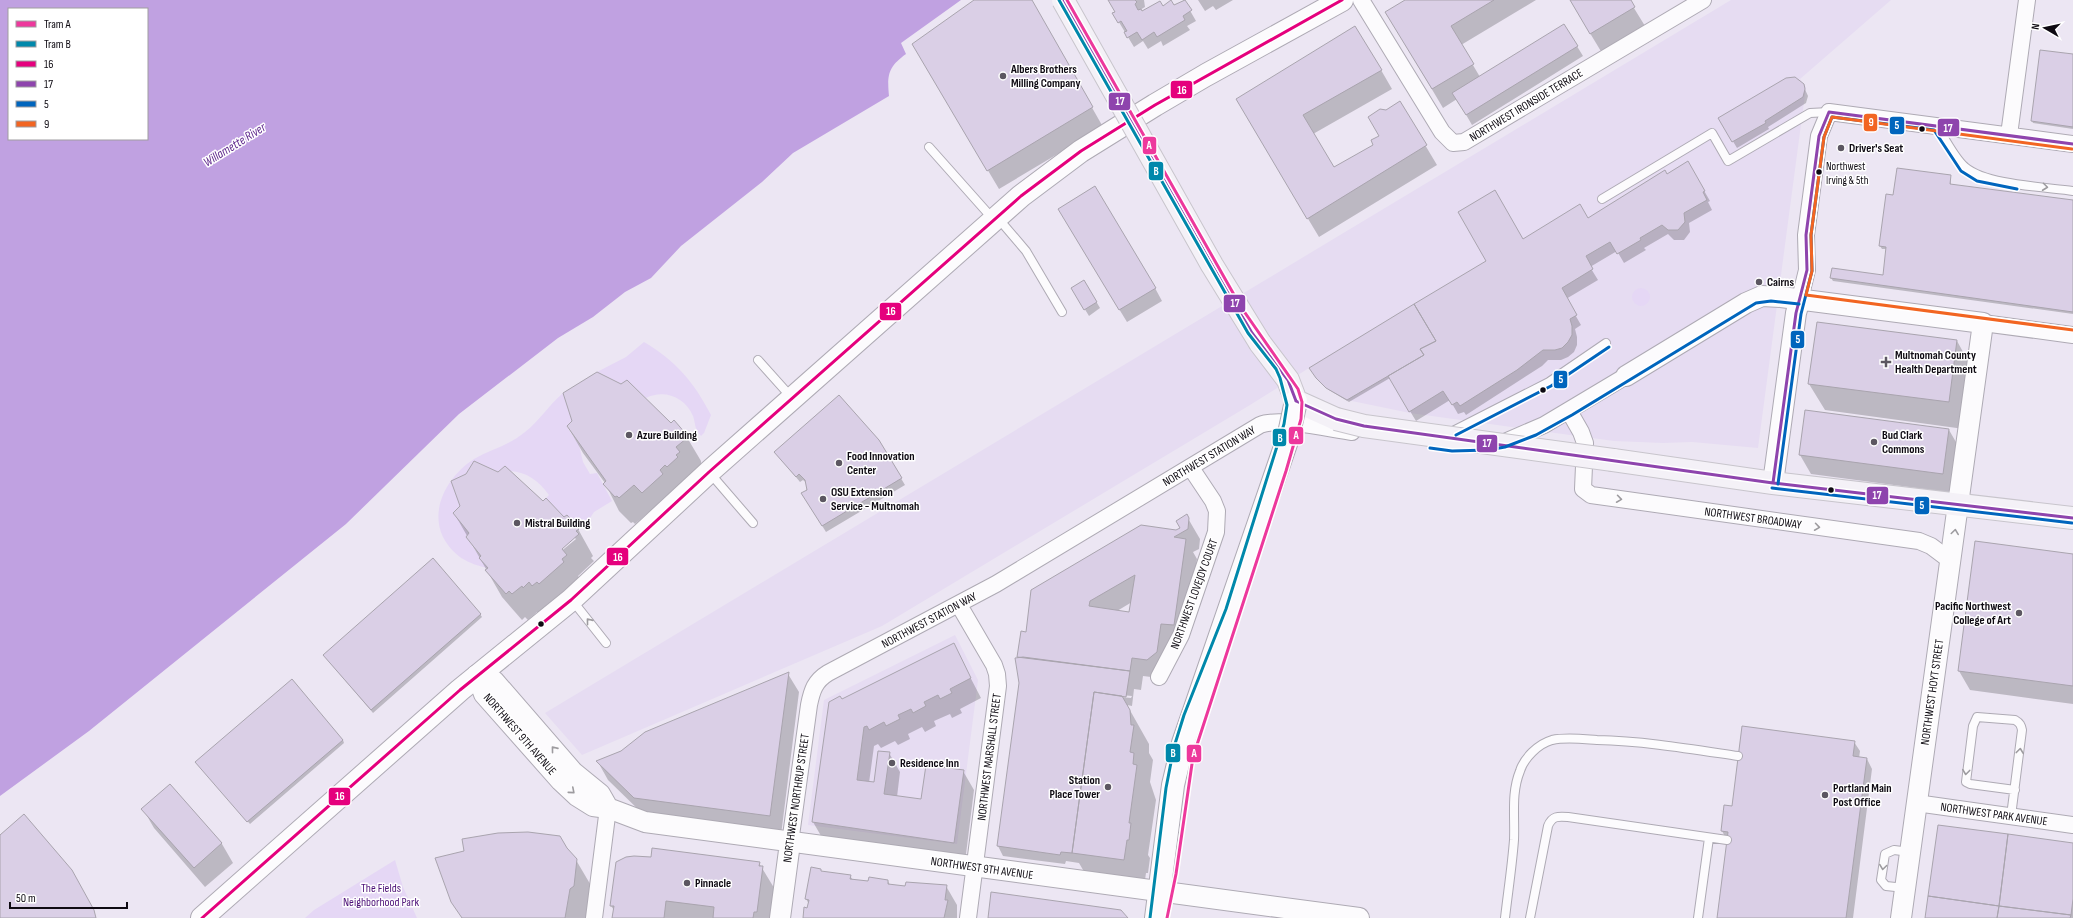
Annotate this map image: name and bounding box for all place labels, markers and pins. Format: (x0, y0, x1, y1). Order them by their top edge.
place label: Albers Brothers Milling Company (1010, 62, 1080, 91)
marker: Albers Brothers Milling Company (998, 71, 1008, 81)
unlabelled marker (1917, 124, 1927, 134)
place label: Driver's Seat (1849, 141, 1903, 156)
marker: Driver's Seat (1836, 143, 1846, 153)
place label: Northwest Irving & 5th (1826, 160, 1869, 187)
marker: Northwest Irving & 5th (1814, 167, 1824, 177)
place label: Cairns (1767, 275, 1794, 290)
marker: Cairns (1754, 277, 1764, 287)
place label: Multnomah County Health Department (1895, 348, 1977, 377)
marker: Multnomah County Health Department (1880, 356, 1892, 368)
unlabelled marker (1538, 385, 1548, 395)
place label: Azure Building (636, 428, 697, 443)
place label: Bud Clark Commons (1882, 428, 1925, 457)
marker: Azure Building (624, 430, 634, 440)
marker: Bud Clark Commons (1869, 437, 1879, 447)
place label: Food Innovation Center (847, 449, 915, 478)
marker: Food Innovation Center (834, 458, 844, 468)
place label: OSU Extension Service - Multnomah (831, 485, 919, 514)
unlabelled marker (1826, 485, 1836, 495)
marker: OSU Extension Service - Multnomah (818, 494, 828, 504)
place label: Mistral Building (525, 516, 590, 531)
marker: Mistral Building (512, 518, 522, 528)
place label: Pacific Northwest College of Art (1935, 599, 2011, 628)
marker: Pacific Northwest College of Art (2014, 608, 2024, 618)
unlabelled marker (536, 619, 546, 629)
place label: Residence Inn (900, 756, 959, 771)
marker: Residence Inn (887, 758, 897, 768)
place label: Station Place Tower (1050, 773, 1100, 802)
place label: Portland Main Post Office (1833, 781, 1892, 810)
marker: Station Place Tower (1103, 782, 1113, 792)
marker: Portland Main Post Office (1820, 790, 1830, 800)
place label: Pinnacle (695, 876, 731, 891)
marker: Pinnacle (682, 878, 692, 888)

